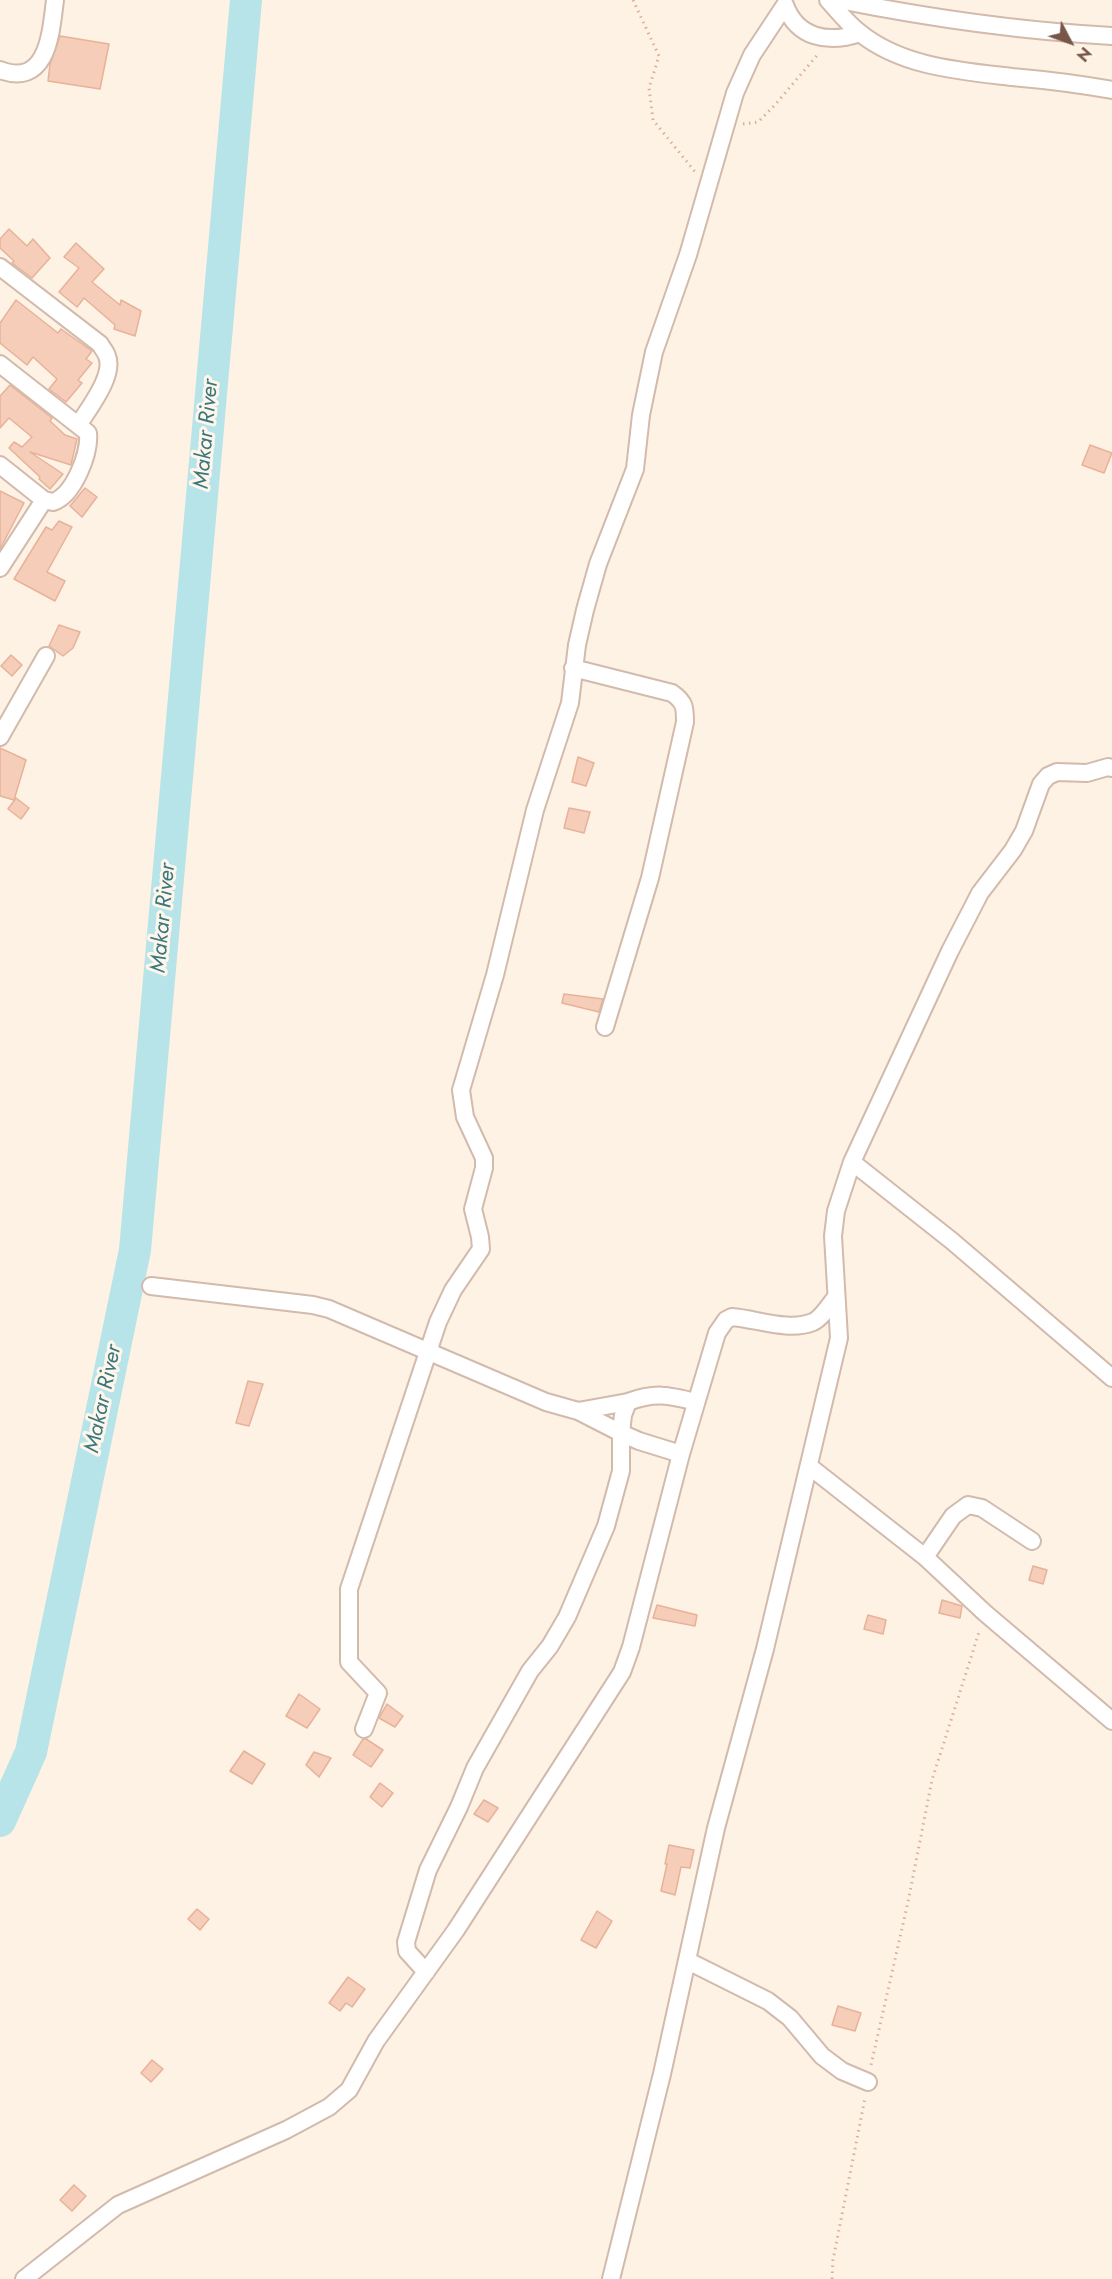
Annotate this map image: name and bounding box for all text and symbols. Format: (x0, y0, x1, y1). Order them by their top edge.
north arrow (1040, 12, 1100, 72)
text: N (1071, 42, 1097, 66)
water label: Makar River (189, 378, 225, 490)
water label: Makar River (146, 862, 182, 974)
water label: Makar River (80, 1343, 128, 1455)

